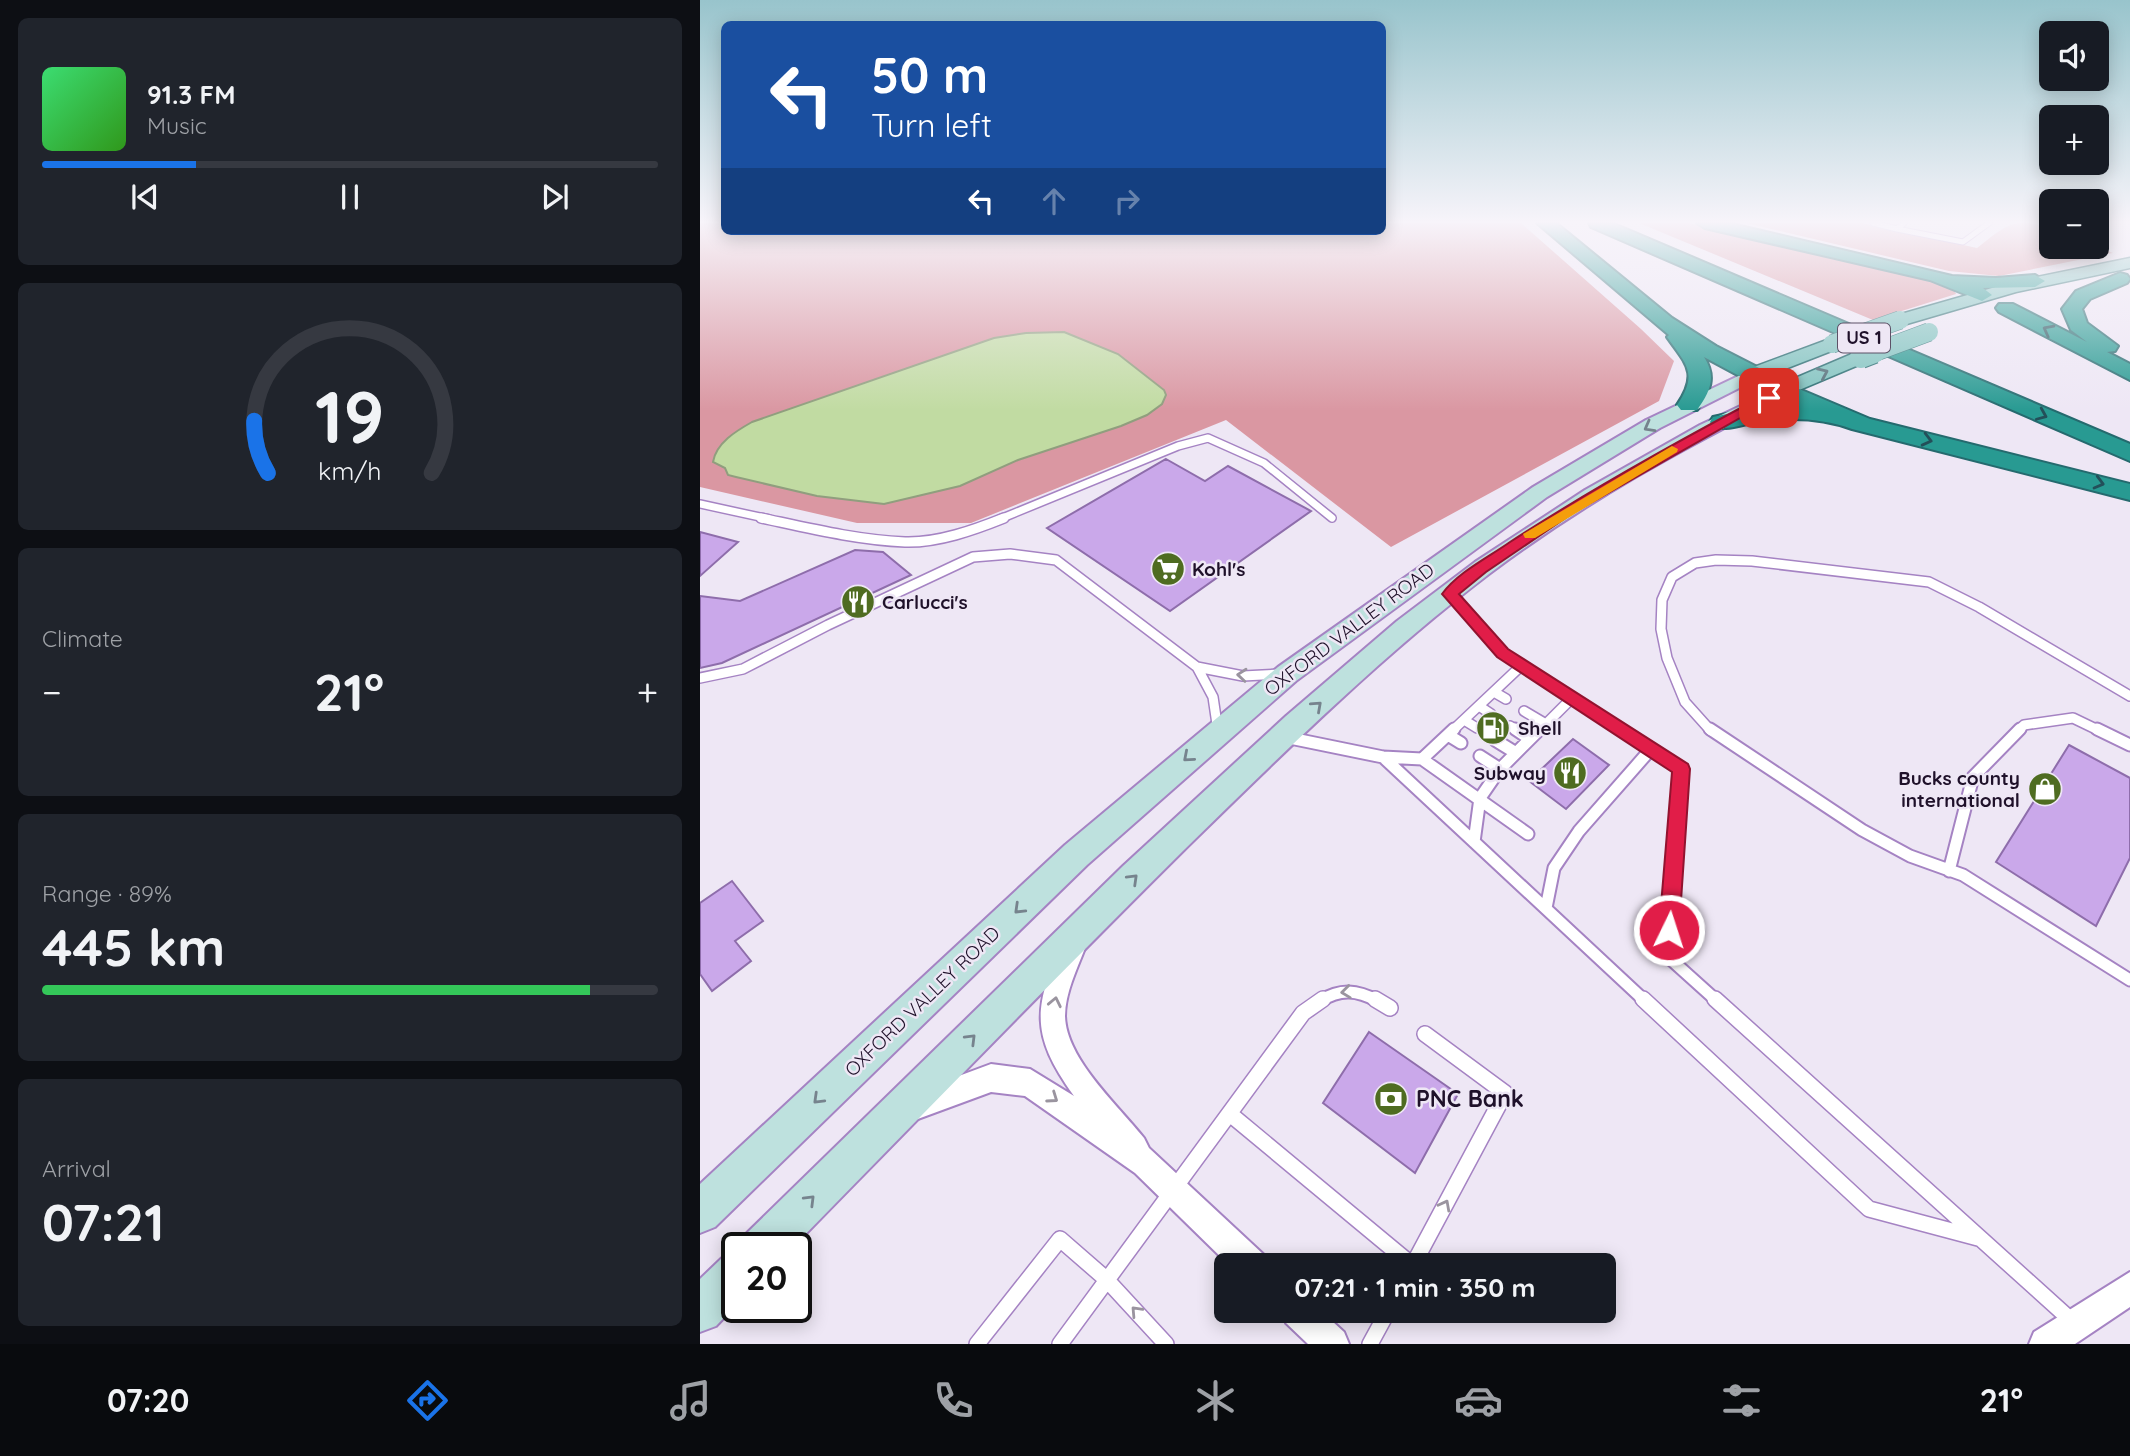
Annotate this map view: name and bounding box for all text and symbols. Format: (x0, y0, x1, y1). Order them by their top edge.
map controls (2039, 21, 2109, 259)
button: sound (2039, 21, 2109, 91)
text: 50 m (871, 44, 988, 105)
icon: left (756, 49, 847, 140)
text: 91.3 FM (147, 78, 236, 111)
text: Turn left (871, 105, 992, 145)
button: + (2039, 105, 2109, 175)
text: Music (147, 111, 207, 140)
icon: previous (126, 178, 164, 216)
icon: pause (331, 178, 369, 216)
icon: next (536, 178, 574, 216)
icon: left (962, 182, 1000, 220)
icon: ahead (1035, 182, 1073, 220)
icon: right (1108, 182, 1146, 220)
button: − (2039, 189, 2109, 259)
road number: US 1 (1838, 324, 1890, 352)
one-way arrow (2043, 324, 2055, 338)
one-way arrow (1816, 367, 1828, 381)
pin (1739, 368, 1799, 428)
text: 19 (315, 370, 385, 461)
icon: arrive (1750, 379, 1788, 417)
one-way arrow (2035, 407, 2048, 421)
one-way arrow (1644, 419, 1656, 432)
one-way arrow (1921, 432, 1933, 446)
text: km/h (318, 455, 382, 486)
one-way arrow (2093, 475, 2105, 489)
supermarket icon: Kohl's (1149, 550, 1187, 588)
place label: Kohl's (1192, 557, 1245, 581)
street label: OXFORD VALLEY ROAD (1259, 557, 1439, 701)
restaurant icon: Carlucci's (839, 583, 877, 621)
place label: Carlucci's (882, 590, 968, 614)
text: Climate (42, 624, 123, 653)
text: 21° (314, 659, 384, 724)
text: − (42, 668, 62, 716)
text: + (637, 668, 658, 716)
one-way arrow (1236, 668, 1247, 683)
one-way arrow (1309, 702, 1322, 714)
fuel station icon: Shell (1474, 709, 1512, 747)
place label: Shell (1518, 716, 1562, 740)
one-way arrow (1183, 748, 1196, 761)
restaurant icon: Subway (1551, 754, 1589, 792)
place label: Subway (1474, 761, 1546, 785)
place label: Bucks county international (1898, 766, 2020, 812)
shop icon: Bucks county international (2026, 770, 2064, 808)
one-way arrow (1125, 874, 1138, 887)
text: Range · 89% (42, 879, 172, 908)
position arrow (1632, 893, 1706, 967)
one-way arrow (1014, 900, 1027, 913)
text: 445 km (42, 914, 225, 979)
street label: OXFORD VALLEY ROAD (839, 921, 1005, 1081)
one-way arrow (1341, 984, 1352, 999)
one-way arrow (1046, 997, 1061, 1009)
one-way arrow (963, 1034, 976, 1047)
bank icon: PNC Bank (1372, 1080, 1410, 1118)
place label: PNC Bank (1416, 1084, 1524, 1113)
one-way arrow (1045, 1090, 1058, 1103)
one-way arrow (814, 1091, 827, 1104)
text: Arrival (42, 1154, 111, 1183)
text: 07:21 (42, 1189, 164, 1254)
one-way arrow (802, 1195, 815, 1208)
one-way arrow (1437, 1200, 1450, 1212)
speed limit sign: 20 (721, 1232, 812, 1323)
text: 07:21 · 1 min · 350 m (1294, 1271, 1536, 1304)
one-way arrow (1132, 1306, 1145, 1319)
icon: directions (403, 1376, 452, 1425)
icon: music (666, 1376, 715, 1425)
icon: phone (929, 1376, 978, 1425)
icon: climate (1191, 1376, 1240, 1425)
icon: car (1454, 1376, 1503, 1425)
icon: filters (1717, 1376, 1766, 1425)
text: 07:20 (107, 1380, 189, 1420)
text: 21° (1980, 1380, 2023, 1420)

